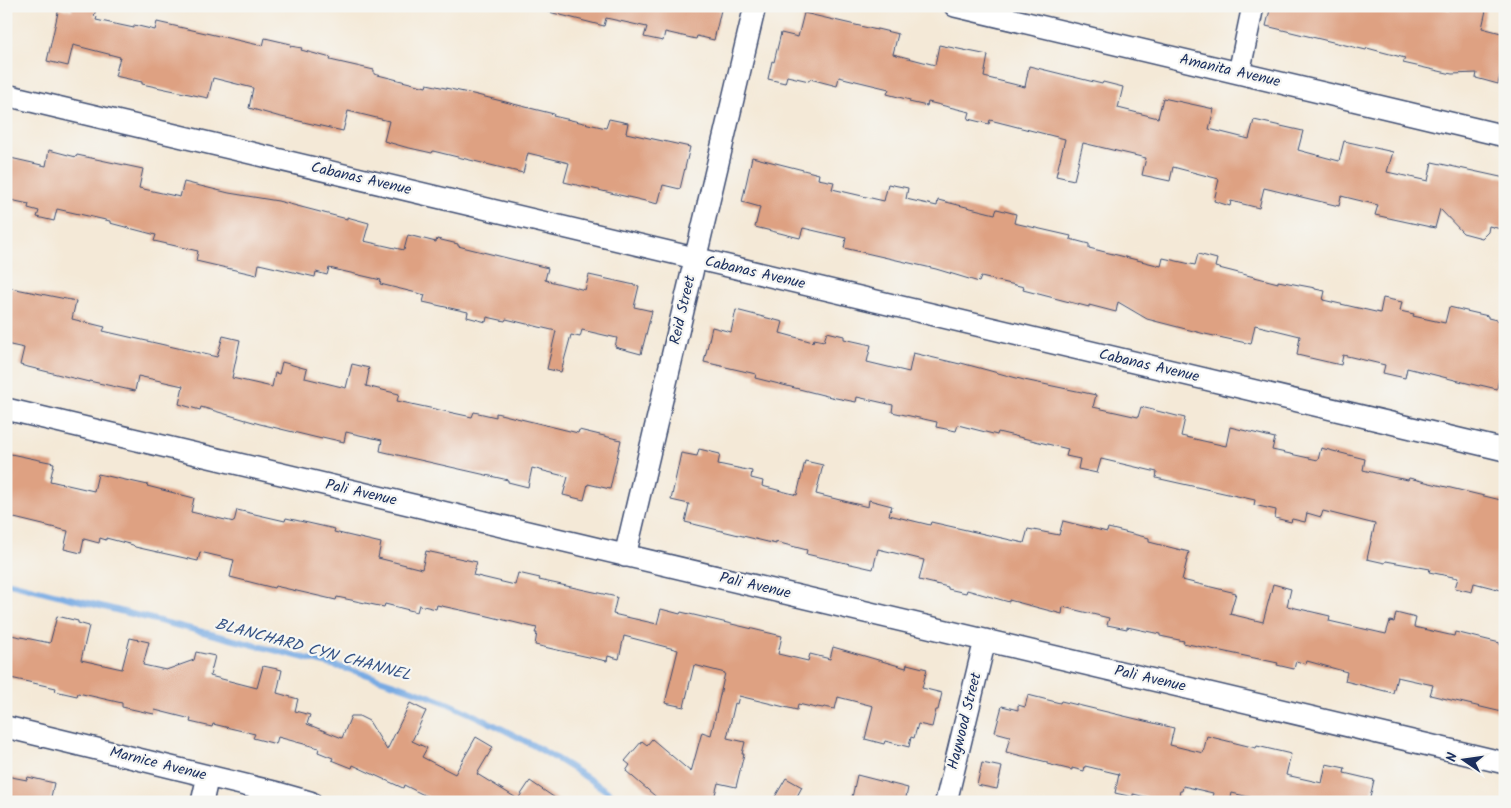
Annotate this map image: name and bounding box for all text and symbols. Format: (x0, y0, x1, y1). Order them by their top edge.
street label: Amanita Avenue (1177, 48, 1283, 94)
street label: Cabanas Avenue (308, 156, 414, 202)
street label: Cabanas Avenue (702, 250, 808, 296)
street label: Reid Street (663, 273, 703, 347)
street label: Cabanas Avenue (1096, 343, 1202, 389)
street label: Pali Avenue (323, 473, 399, 513)
street label: Pali Avenue (717, 566, 793, 606)
water label: BLANCHARD CYN CHANNEL (212, 612, 414, 688)
street label: Pali Avenue (1112, 659, 1188, 699)
street label: Haywood Street (941, 670, 989, 772)
north arrow (1438, 736, 1488, 786)
street label: Marnice Avenue (107, 740, 209, 788)
text: N (1441, 750, 1464, 764)

